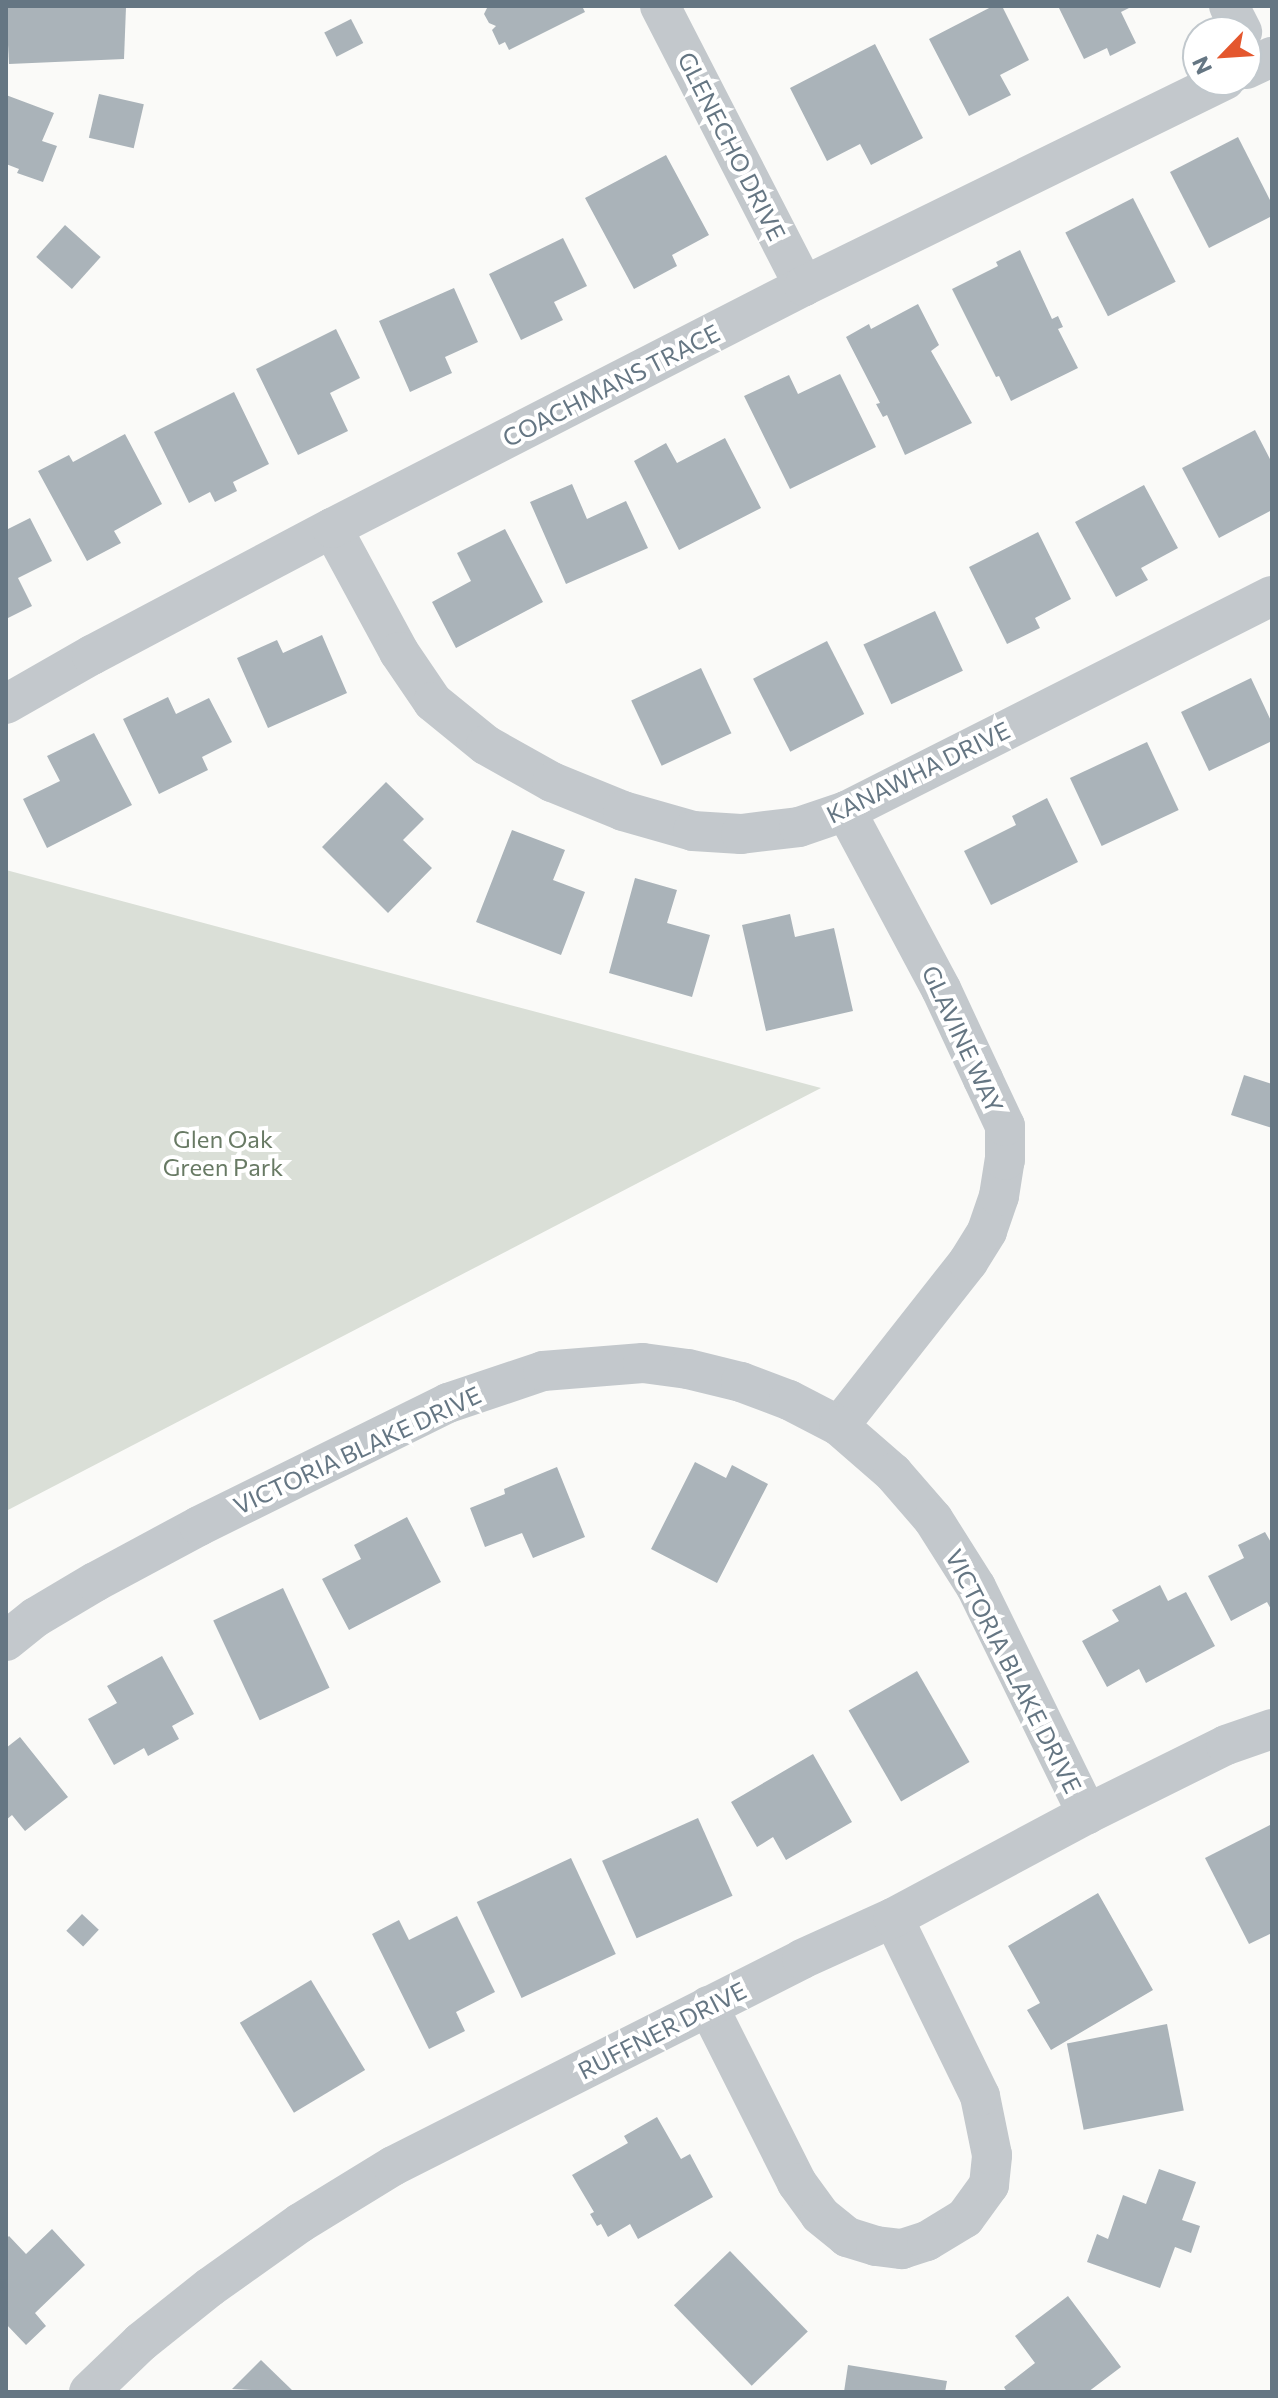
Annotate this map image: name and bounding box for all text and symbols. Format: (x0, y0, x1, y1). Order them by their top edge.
north arrow (1182, 16, 1262, 96)
street label: GLENECHO DRIVE (672, 47, 792, 245)
text: N (1186, 52, 1217, 79)
street label: COACHMANS TRACE (498, 318, 724, 452)
street label: KANAWHA DRIVE (822, 715, 1014, 829)
street label: GLAVINE WAY (916, 961, 1010, 1117)
park label: Glen Oak Green Park (163, 1125, 283, 1181)
street label: VICTORIA BLAKE DRIVE (229, 1380, 485, 1520)
street label: VICTORIA BLAKE DRIVE (940, 1544, 1088, 1798)
street label: RUFFNER DRIVE (573, 1975, 751, 2085)

